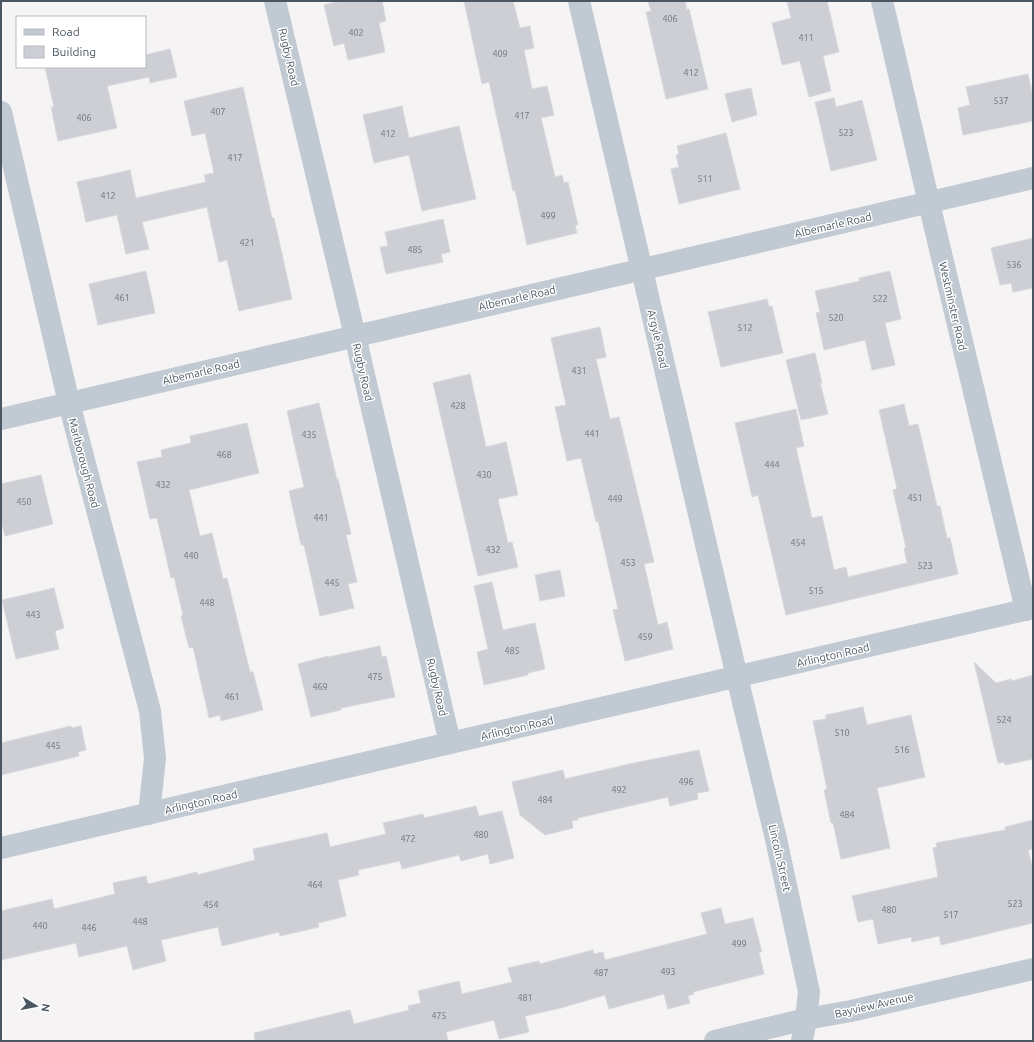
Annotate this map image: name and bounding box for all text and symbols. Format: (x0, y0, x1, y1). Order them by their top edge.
house number: 406 (662, 14, 678, 24)
legend (16, 16, 146, 68)
text: Road (52, 25, 80, 38)
street label: Rugby Road (277, 27, 301, 87)
house number: 402 (348, 28, 364, 38)
house number: 411 (798, 33, 814, 43)
text: Building (52, 45, 96, 58)
house number: 409 (492, 49, 508, 59)
house number: 412 (683, 68, 699, 78)
house number: 537 (993, 96, 1009, 106)
house number: 407 (210, 107, 226, 117)
house number: 417 (514, 111, 530, 121)
house number: 406 (76, 113, 92, 123)
house number: 523 (838, 128, 854, 138)
house number: 412 (380, 129, 396, 139)
house number: 417 (227, 153, 243, 163)
house number: 511 (697, 174, 713, 184)
house number: 412 (100, 191, 116, 201)
street label: Albemarle Road (793, 210, 873, 240)
house number: 499 (540, 211, 556, 221)
house number: 421 (239, 238, 255, 248)
house number: 485 (407, 245, 423, 255)
street label: Westminster Road (937, 260, 969, 352)
house number: 536 (1006, 260, 1022, 270)
street label: Albemarle Road (477, 283, 557, 313)
house number: 461 (114, 293, 130, 303)
house number: 522 (872, 294, 888, 304)
street label: Argyle Road (645, 309, 671, 369)
house number: 520 (828, 313, 844, 323)
house number: 512 (737, 323, 753, 333)
street label: Rugby Road (351, 342, 375, 402)
street label: Albemarle Road (161, 357, 241, 387)
house number: 431 (571, 366, 587, 376)
house number: 428 (450, 401, 466, 411)
street label: Marlborough Road (66, 417, 102, 509)
house number: 441 (584, 429, 600, 439)
house number: 435 (301, 430, 317, 440)
house number: 468 (216, 450, 232, 460)
house number: 444 (764, 460, 780, 470)
house number: 430 (476, 470, 492, 480)
house number: 432 (155, 480, 171, 490)
house number: 451 (907, 493, 923, 503)
house number: 449 (607, 494, 623, 504)
house number: 450 (16, 497, 32, 507)
house number: 441 (313, 513, 329, 523)
house number: 454 (790, 538, 806, 548)
house number: 432 (485, 545, 501, 555)
house number: 440 (183, 551, 199, 561)
house number: 453 (620, 558, 636, 568)
house number: 523 (917, 561, 933, 571)
house number: 445 (324, 578, 340, 588)
house number: 515 (808, 586, 824, 596)
house number: 448 (199, 598, 215, 608)
house number: 443 (25, 610, 41, 620)
house number: 459 (637, 632, 653, 642)
street label: Arlington Road (795, 641, 871, 669)
house number: 485 (504, 646, 520, 656)
street label: Rugby Road (425, 657, 449, 717)
house number: 475 (367, 672, 383, 682)
house number: 469 (312, 682, 328, 692)
house number: 461 (224, 692, 240, 702)
street label: Arlington Road (479, 714, 555, 742)
house number: 524 (996, 715, 1012, 725)
house number: 510 (834, 728, 850, 738)
house number: 445 (45, 741, 61, 751)
house number: 516 (894, 745, 910, 755)
house number: 496 (678, 777, 694, 787)
house number: 492 (611, 785, 627, 795)
street label: Arlington Road (163, 788, 239, 816)
house number: 484 (537, 795, 553, 805)
house number: 484 (839, 810, 855, 820)
street label: Lincoln Street (766, 823, 794, 893)
house number: 480 (473, 830, 489, 840)
house number: 472 (400, 834, 416, 844)
house number: 464 (307, 880, 323, 890)
house number: 523 (1007, 899, 1023, 909)
house number: 454 (203, 900, 219, 910)
house number: 480 (881, 905, 897, 915)
house number: 517 (943, 910, 959, 920)
house number: 448 (132, 917, 148, 927)
house number: 440 (32, 921, 48, 931)
house number: 446 (81, 923, 97, 933)
house number: 499 (731, 939, 747, 949)
house number: 493 (660, 967, 676, 977)
house number: 487 (593, 968, 609, 978)
north arrow (16, 986, 56, 1026)
street label: Bayview Avenue (834, 990, 914, 1020)
house number: 481 (517, 993, 533, 1003)
text: N (39, 1003, 52, 1013)
house number: 475 (431, 1011, 447, 1021)

